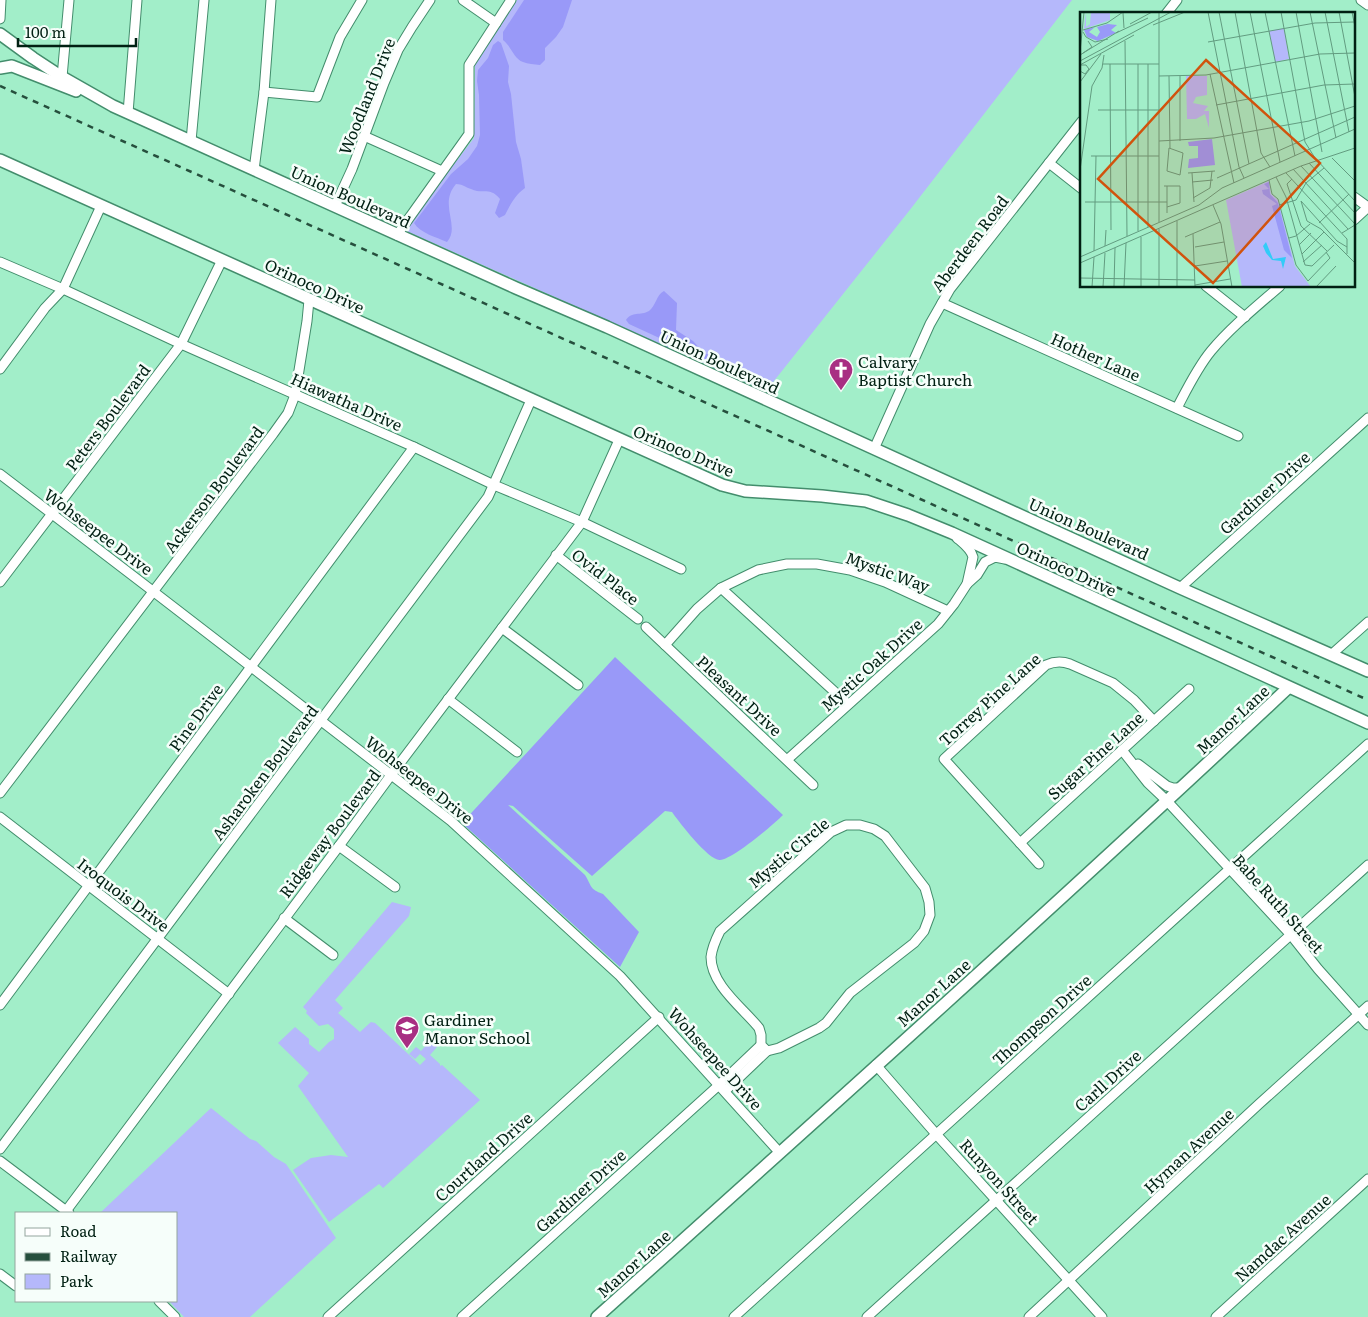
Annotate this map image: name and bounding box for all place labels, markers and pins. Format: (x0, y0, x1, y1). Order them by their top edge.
place label: Calvary Baptist Church (858, 349, 973, 391)
church icon: Calvary Baptist Church (828, 357, 854, 391)
place label: Gardiner Manor School (424, 1007, 530, 1049)
school or university icon: Gardiner Manor School (394, 1015, 420, 1049)

